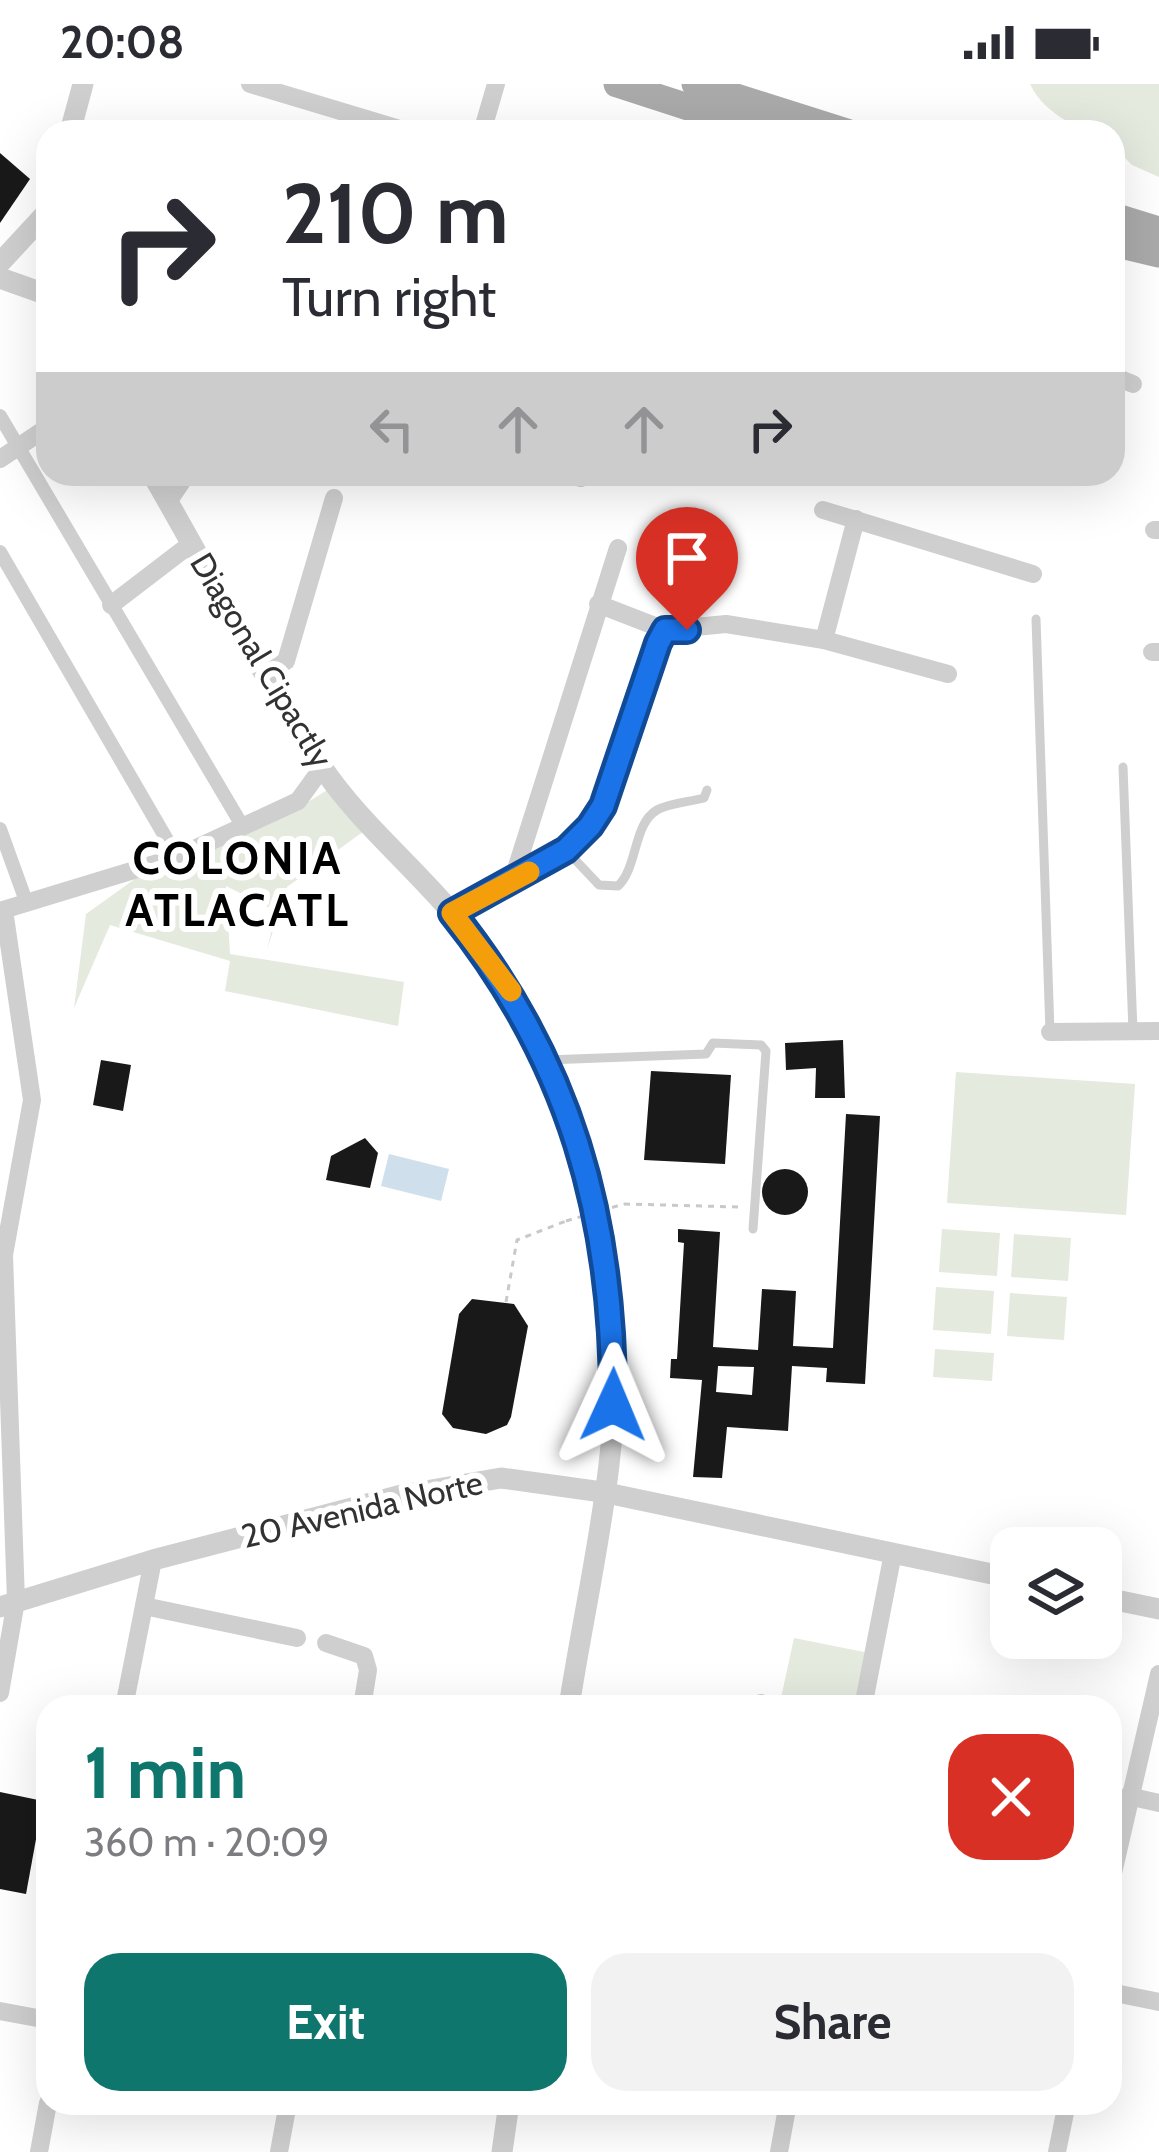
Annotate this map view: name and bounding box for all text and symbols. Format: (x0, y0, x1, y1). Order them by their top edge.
text: 20:08 (60, 15, 185, 69)
text: 210 m (282, 162, 509, 264)
icon: right (84, 168, 240, 324)
text: Turn right (282, 264, 496, 330)
icon: left (359, 396, 425, 462)
icon: ahead (485, 396, 551, 462)
icon: ahead (611, 396, 677, 462)
icon: right (737, 396, 803, 462)
pin (636, 507, 738, 630)
icon: arrive (654, 525, 720, 591)
street label: Diagonal Cipactly (182, 545, 342, 775)
district label: COLONIA ATLACATL (125, 831, 351, 937)
position arrow (550, 1342, 676, 1468)
street label: 20 Avenida Norte (238, 1462, 486, 1556)
map controls (990, 1527, 1122, 1659)
button: layers (990, 1527, 1122, 1659)
text: 1 min (84, 1729, 246, 1816)
button: close (948, 1734, 1074, 1860)
text: 360 m · 20:09 (84, 1818, 329, 1866)
button: Exit (84, 1953, 567, 2091)
button: Share (591, 1953, 1074, 2091)

